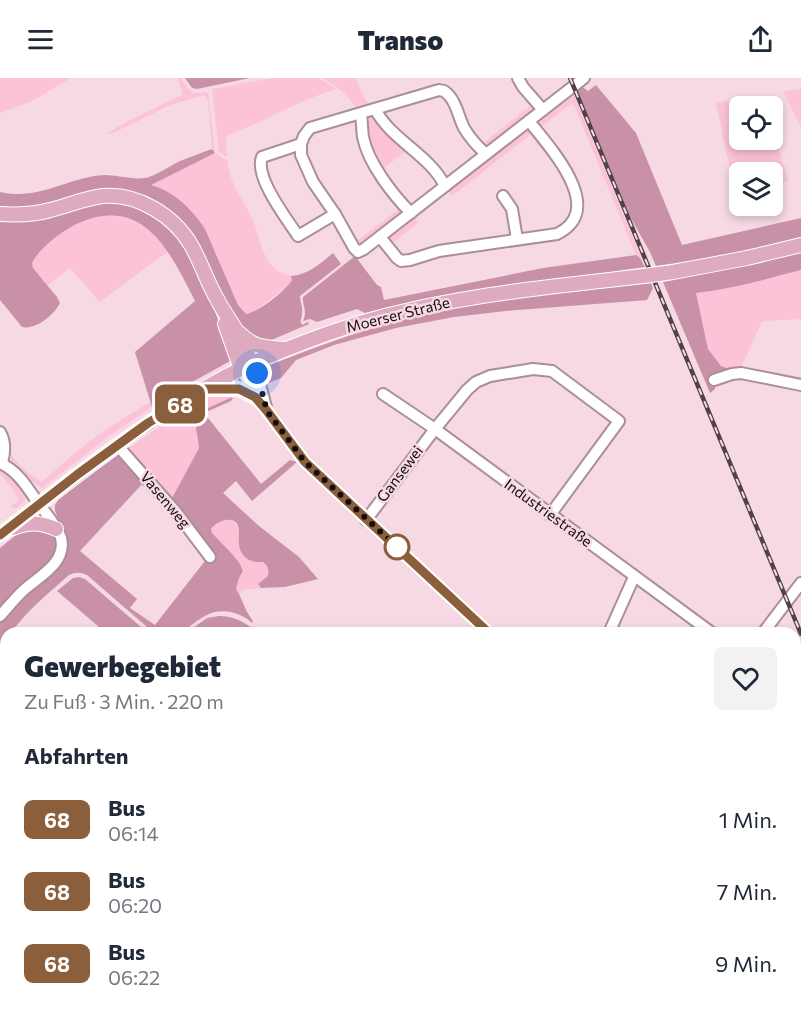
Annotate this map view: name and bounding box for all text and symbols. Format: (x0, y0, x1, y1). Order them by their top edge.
icon: menu (24, 23, 57, 56)
text: Transo (358, 23, 443, 56)
icon: share (744, 23, 777, 56)
map controls (729, 96, 783, 216)
button: locate (729, 96, 783, 150)
button: layers (729, 162, 783, 216)
street label: Moerser Straße (344, 292, 451, 336)
your location (242, 358, 272, 388)
line badge: 68 (153, 384, 207, 424)
text: 68 (167, 392, 193, 417)
street label: Gansewei (372, 442, 426, 505)
street label: Vasenweg (137, 467, 195, 531)
street label: Industriestraße (501, 474, 596, 550)
unlabelled marker (384, 534, 410, 560)
button: heart (714, 647, 777, 710)
text: Gewerbegebiet (24, 649, 221, 683)
text: Zu Fuß · 3 Min. · 220 m (24, 689, 224, 713)
text: Abfahrten (24, 742, 128, 769)
text: Bus (108, 794, 145, 821)
text: 1 Min. (719, 806, 777, 833)
text: 68 (44, 807, 70, 832)
text: 06:14 (108, 821, 158, 845)
text: Bus (108, 866, 145, 893)
text: 7 Min. (717, 878, 777, 905)
text: 68 (44, 879, 70, 904)
text: 06:20 (108, 893, 162, 917)
text: Bus (108, 938, 145, 965)
text: 9 Min. (715, 950, 777, 977)
text: 68 (44, 951, 70, 976)
text: 06:22 (108, 965, 160, 989)

